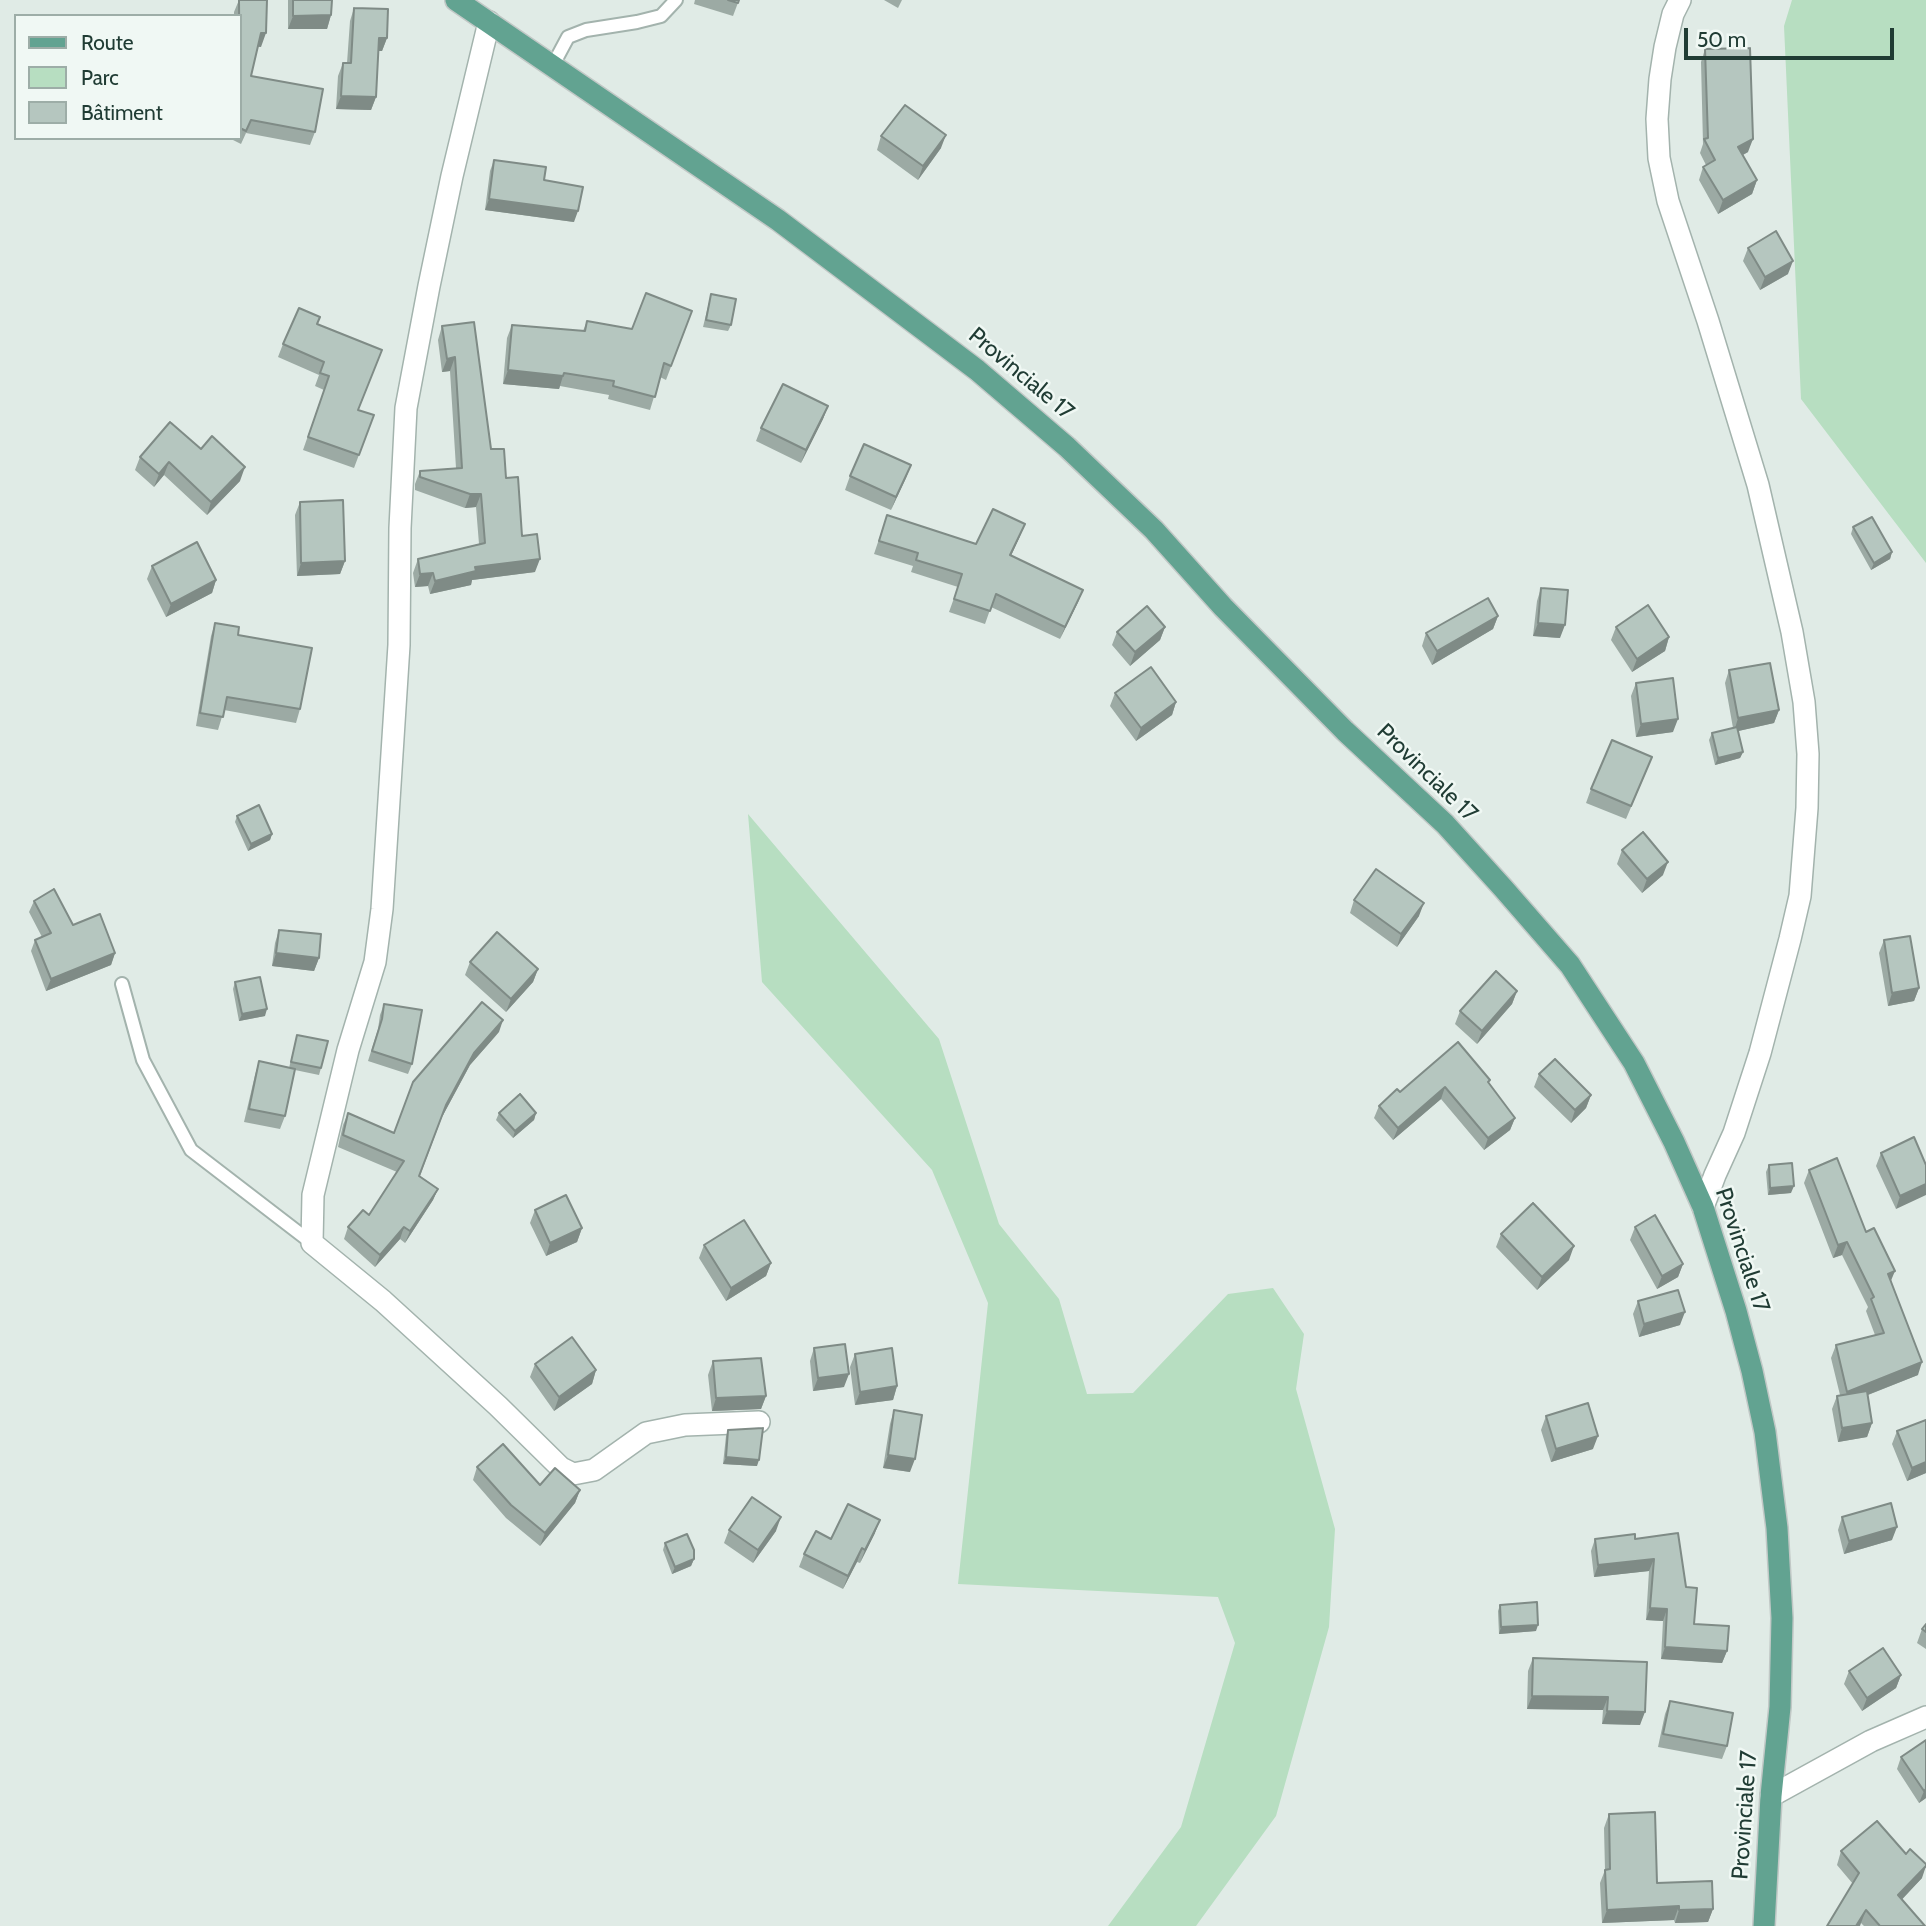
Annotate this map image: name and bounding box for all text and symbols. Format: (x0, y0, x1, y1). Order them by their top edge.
legend (14, 14, 242, 140)
scale bar (1688, 14, 1898, 58)
text: 50 m (1697, 27, 1746, 52)
text: Route (81, 30, 134, 55)
text: Parc (81, 65, 119, 90)
text: Bâtiment (81, 100, 163, 125)
street label: Provinciale 17 (963, 322, 1079, 426)
street label: Provinciale 17 (1371, 718, 1483, 828)
street label: Provinciale 17 (1709, 1184, 1775, 1316)
street label: Provinciale 17 (1727, 1750, 1763, 1880)

